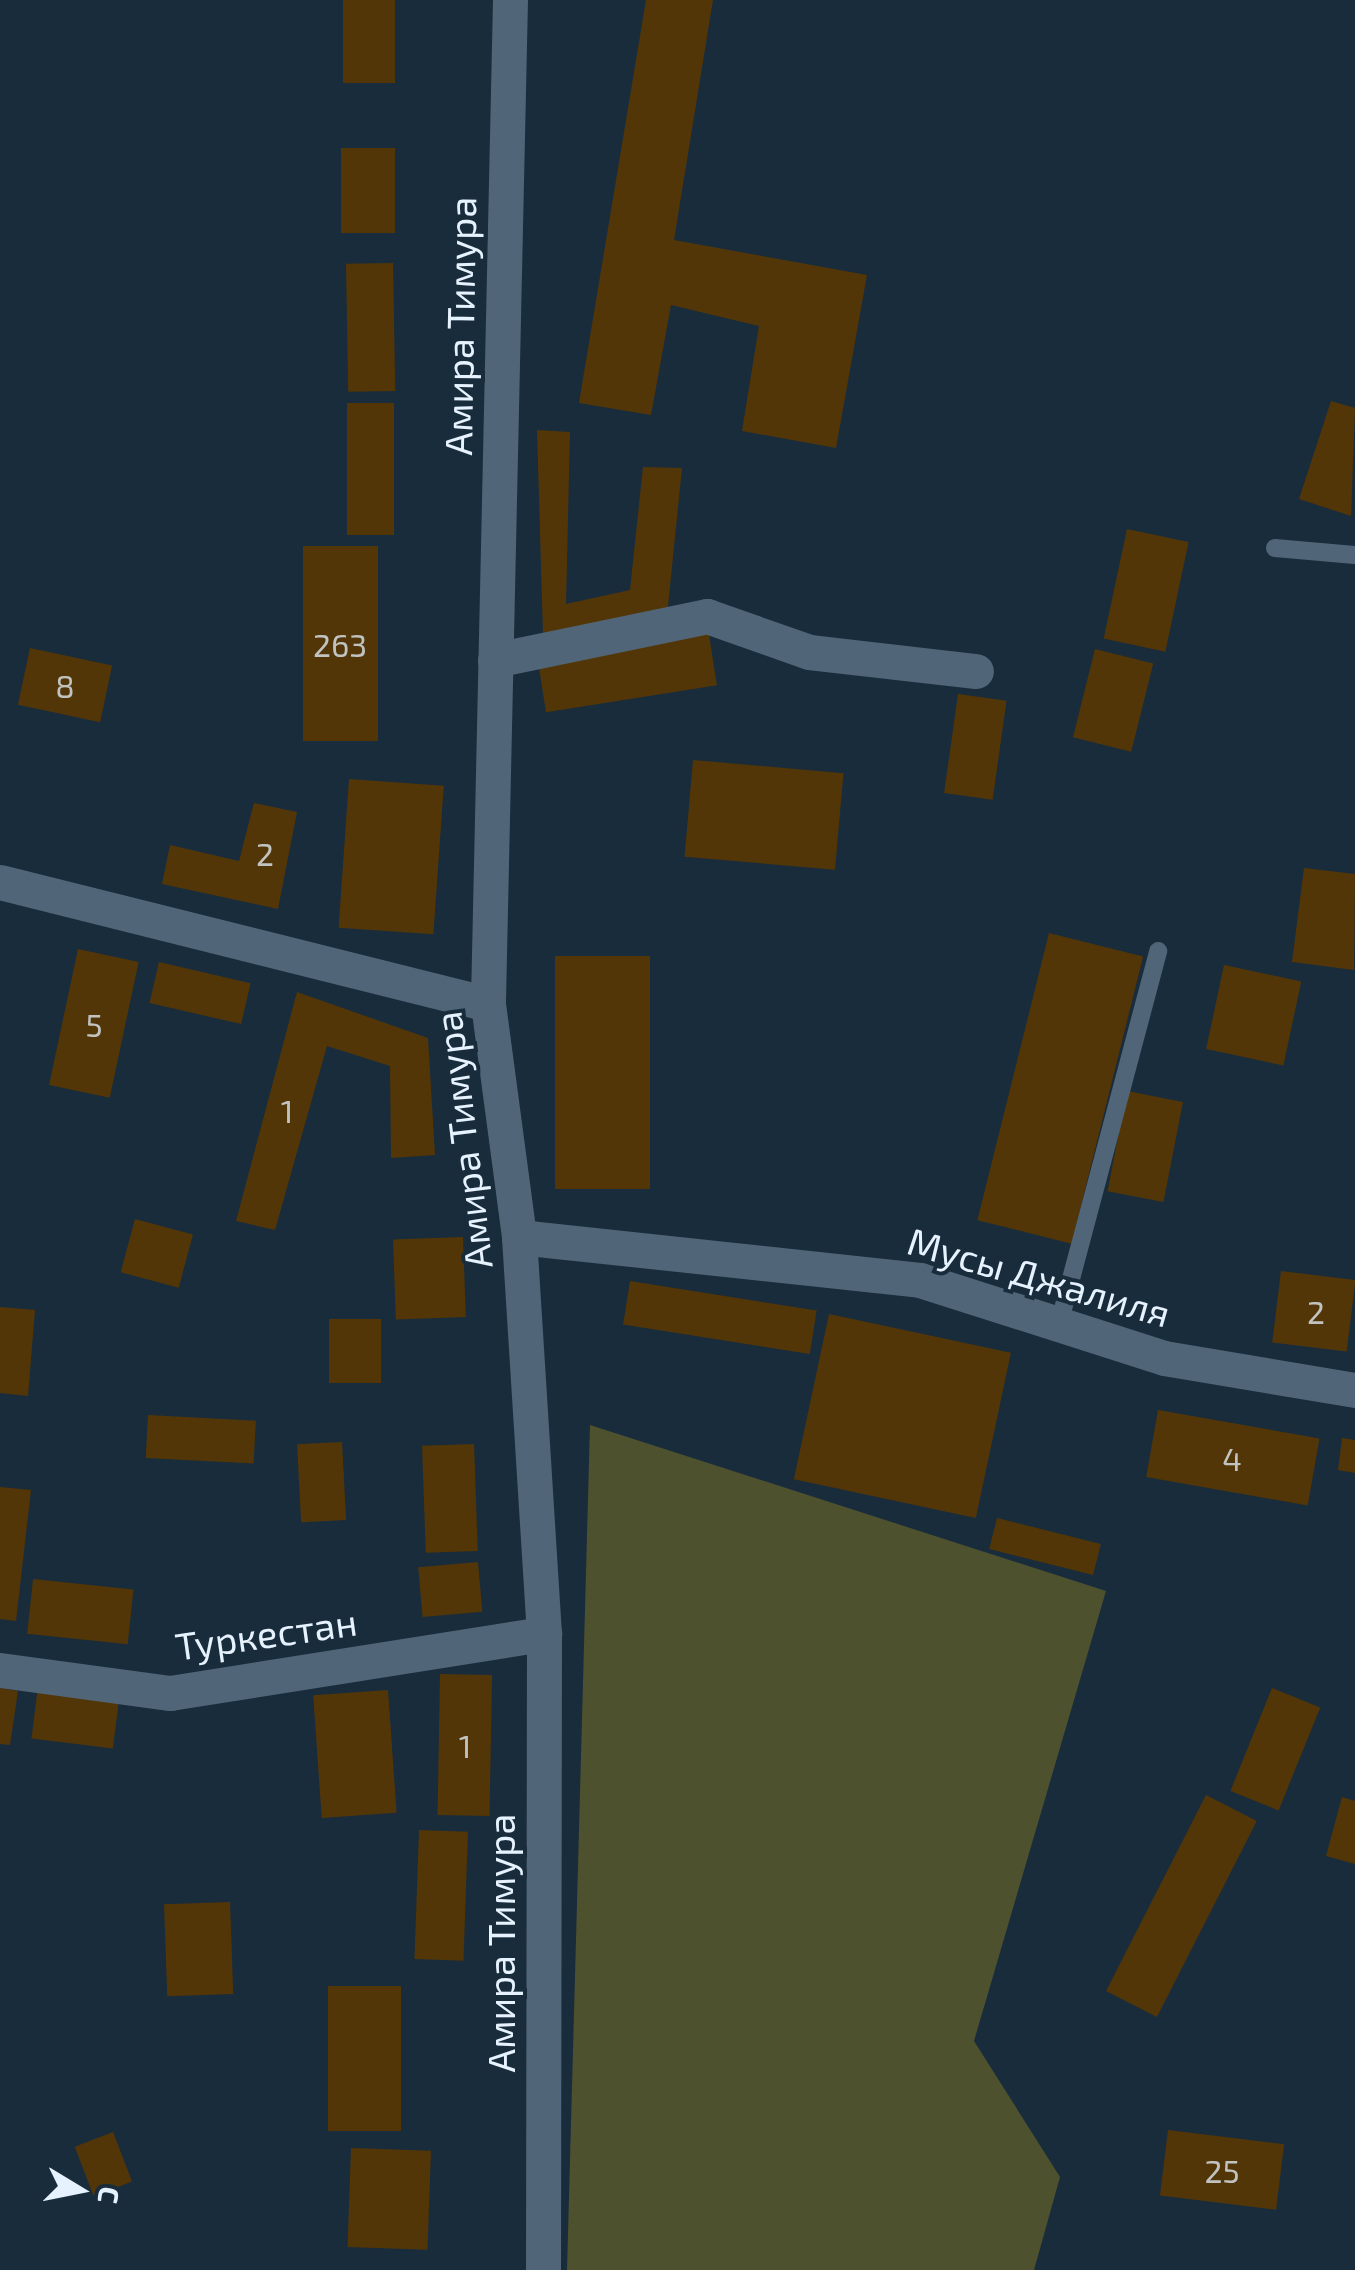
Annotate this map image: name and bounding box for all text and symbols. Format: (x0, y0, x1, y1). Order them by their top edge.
street label: Амира Тимура (435, 196, 485, 456)
house number: 263 (313, 625, 367, 663)
house number: 8 (55, 666, 75, 704)
house number: 2 (256, 834, 274, 872)
house number: 5 (85, 1005, 103, 1043)
street label: Амира Тимура (425, 1009, 501, 1271)
house number: 1 (281, 1091, 293, 1129)
street label: Мусы Джалиля (903, 1218, 1175, 1336)
house number: 2 (1307, 1292, 1325, 1330)
house number: 4 (1222, 1439, 1242, 1477)
street label: Туркестан (172, 1599, 360, 1669)
house number: 1 (459, 1726, 471, 1764)
street label: Амира Тимура (478, 1814, 524, 2072)
north arrow (30, 2140, 130, 2240)
house number: 25 (1204, 2151, 1240, 2189)
text: С (91, 2184, 128, 2206)

